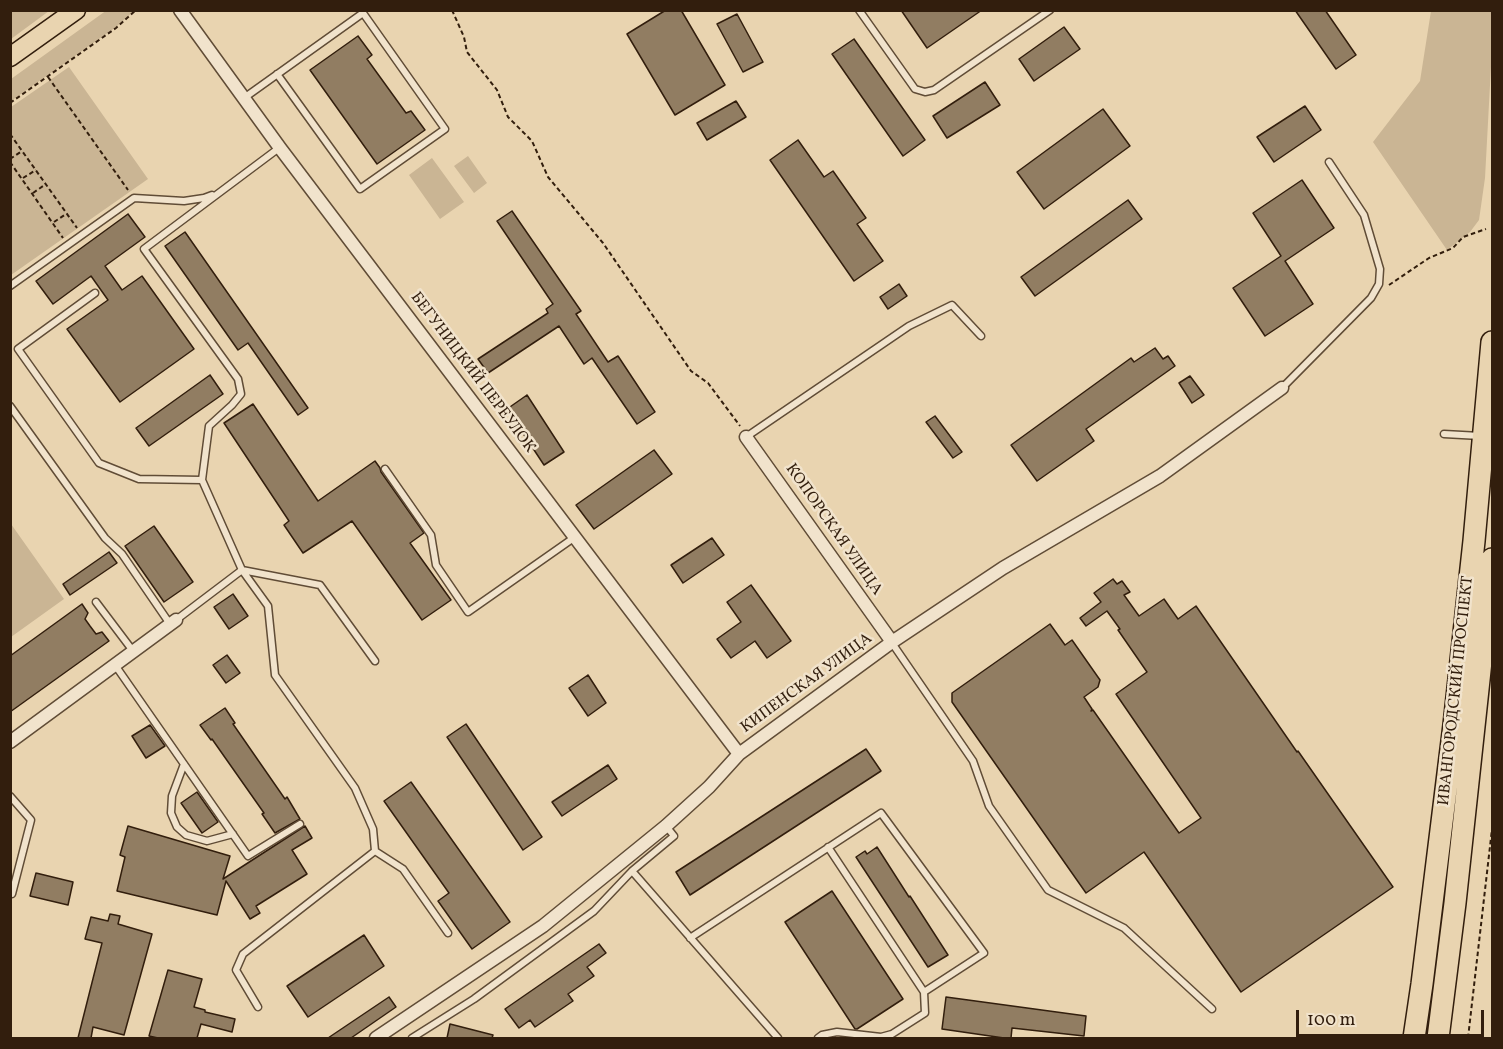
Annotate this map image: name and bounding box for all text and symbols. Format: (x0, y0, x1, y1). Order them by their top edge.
street label: БЕГУНИЦКИЙ ПЕРЕУЛОК (405, 289, 539, 457)
street label: КОПОРСКАЯ УЛИЦА (780, 460, 886, 600)
street label: ИВАНГОРОДСКИЙ ПРОСПЕКТ (1435, 575, 1479, 807)
street label: КИПЕНСКАЯ УЛИЦА (738, 630, 876, 738)
scale bar (1299, 998, 1486, 1036)
text: 100 m (1307, 1008, 1356, 1033)

